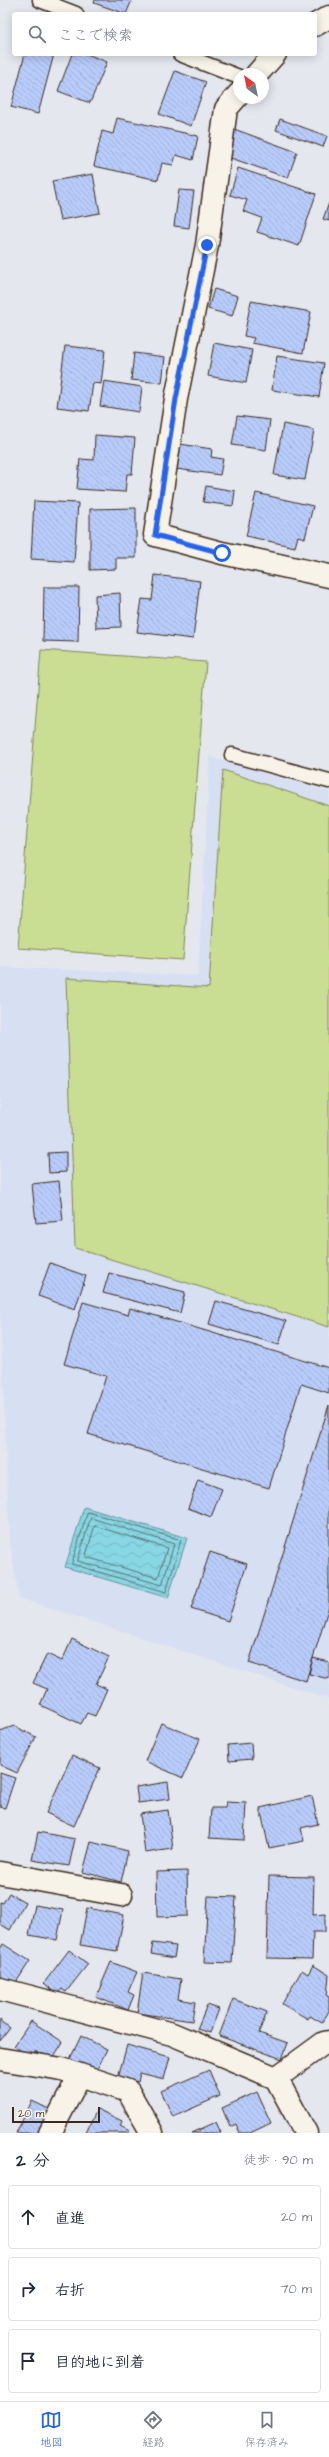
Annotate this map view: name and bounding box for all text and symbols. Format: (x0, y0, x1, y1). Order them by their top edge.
search box (12, 12, 317, 56)
icon: search (26, 23, 48, 45)
text: ここで検索 (58, 25, 133, 46)
north arrow (233, 68, 269, 104)
route end (198, 236, 216, 254)
route start (213, 544, 231, 562)
scale bar (12, 2105, 100, 2124)
text: 20 m (18, 2106, 44, 2121)
text: 2 分 (16, 2149, 50, 2173)
text: 徒歩 · 90 m (244, 2151, 313, 2169)
icon: ahead (17, 2206, 39, 2228)
text: 直進 (55, 2208, 85, 2229)
text: 20 m (281, 2208, 312, 2226)
icon: right (17, 2278, 39, 2300)
text: 右折 (55, 2280, 85, 2301)
text: 70 m (280, 2280, 312, 2298)
icon: arrive (17, 2350, 39, 2372)
text: 目的地に到着 (55, 2352, 145, 2373)
tab: 地図 (40, 2409, 62, 2450)
tab: 経路 (142, 2409, 164, 2450)
tab: 保存済み (245, 2409, 289, 2450)

